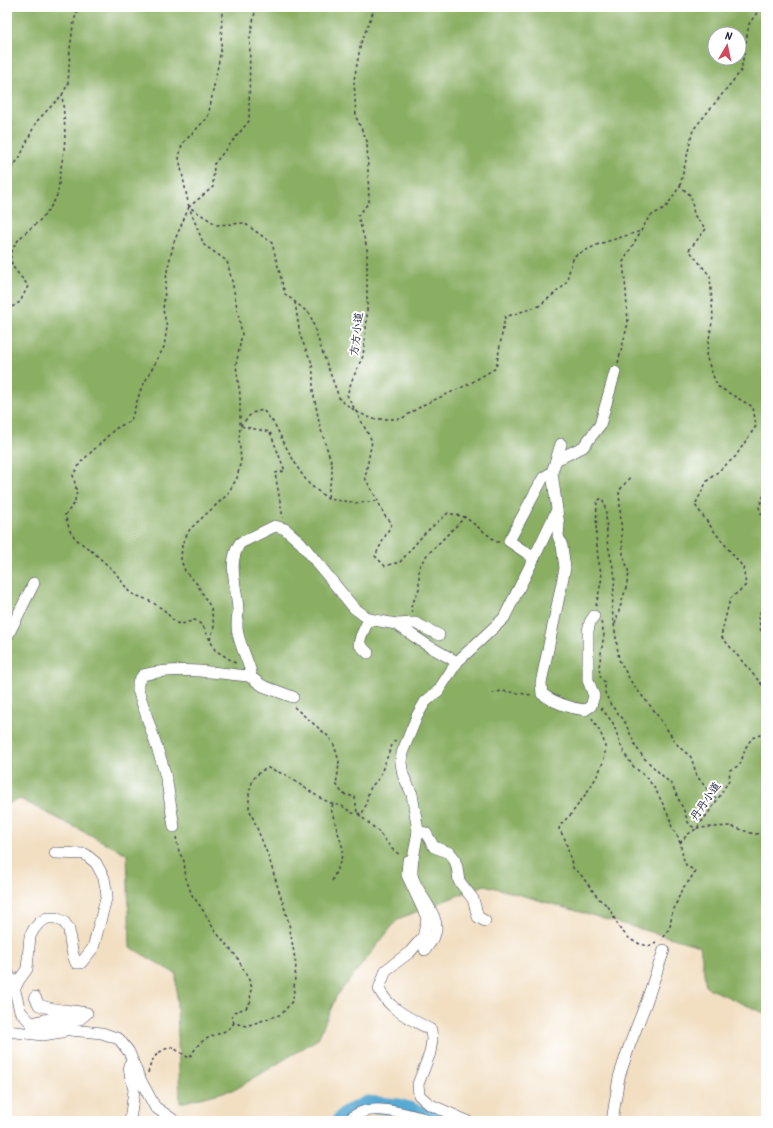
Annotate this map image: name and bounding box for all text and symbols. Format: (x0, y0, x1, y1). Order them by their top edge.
north arrow (707, 26, 747, 66)
text: N (724, 28, 733, 47)
street label: 方方小道 (345, 311, 369, 357)
street label: 丹丹小道 (686, 778, 726, 825)

